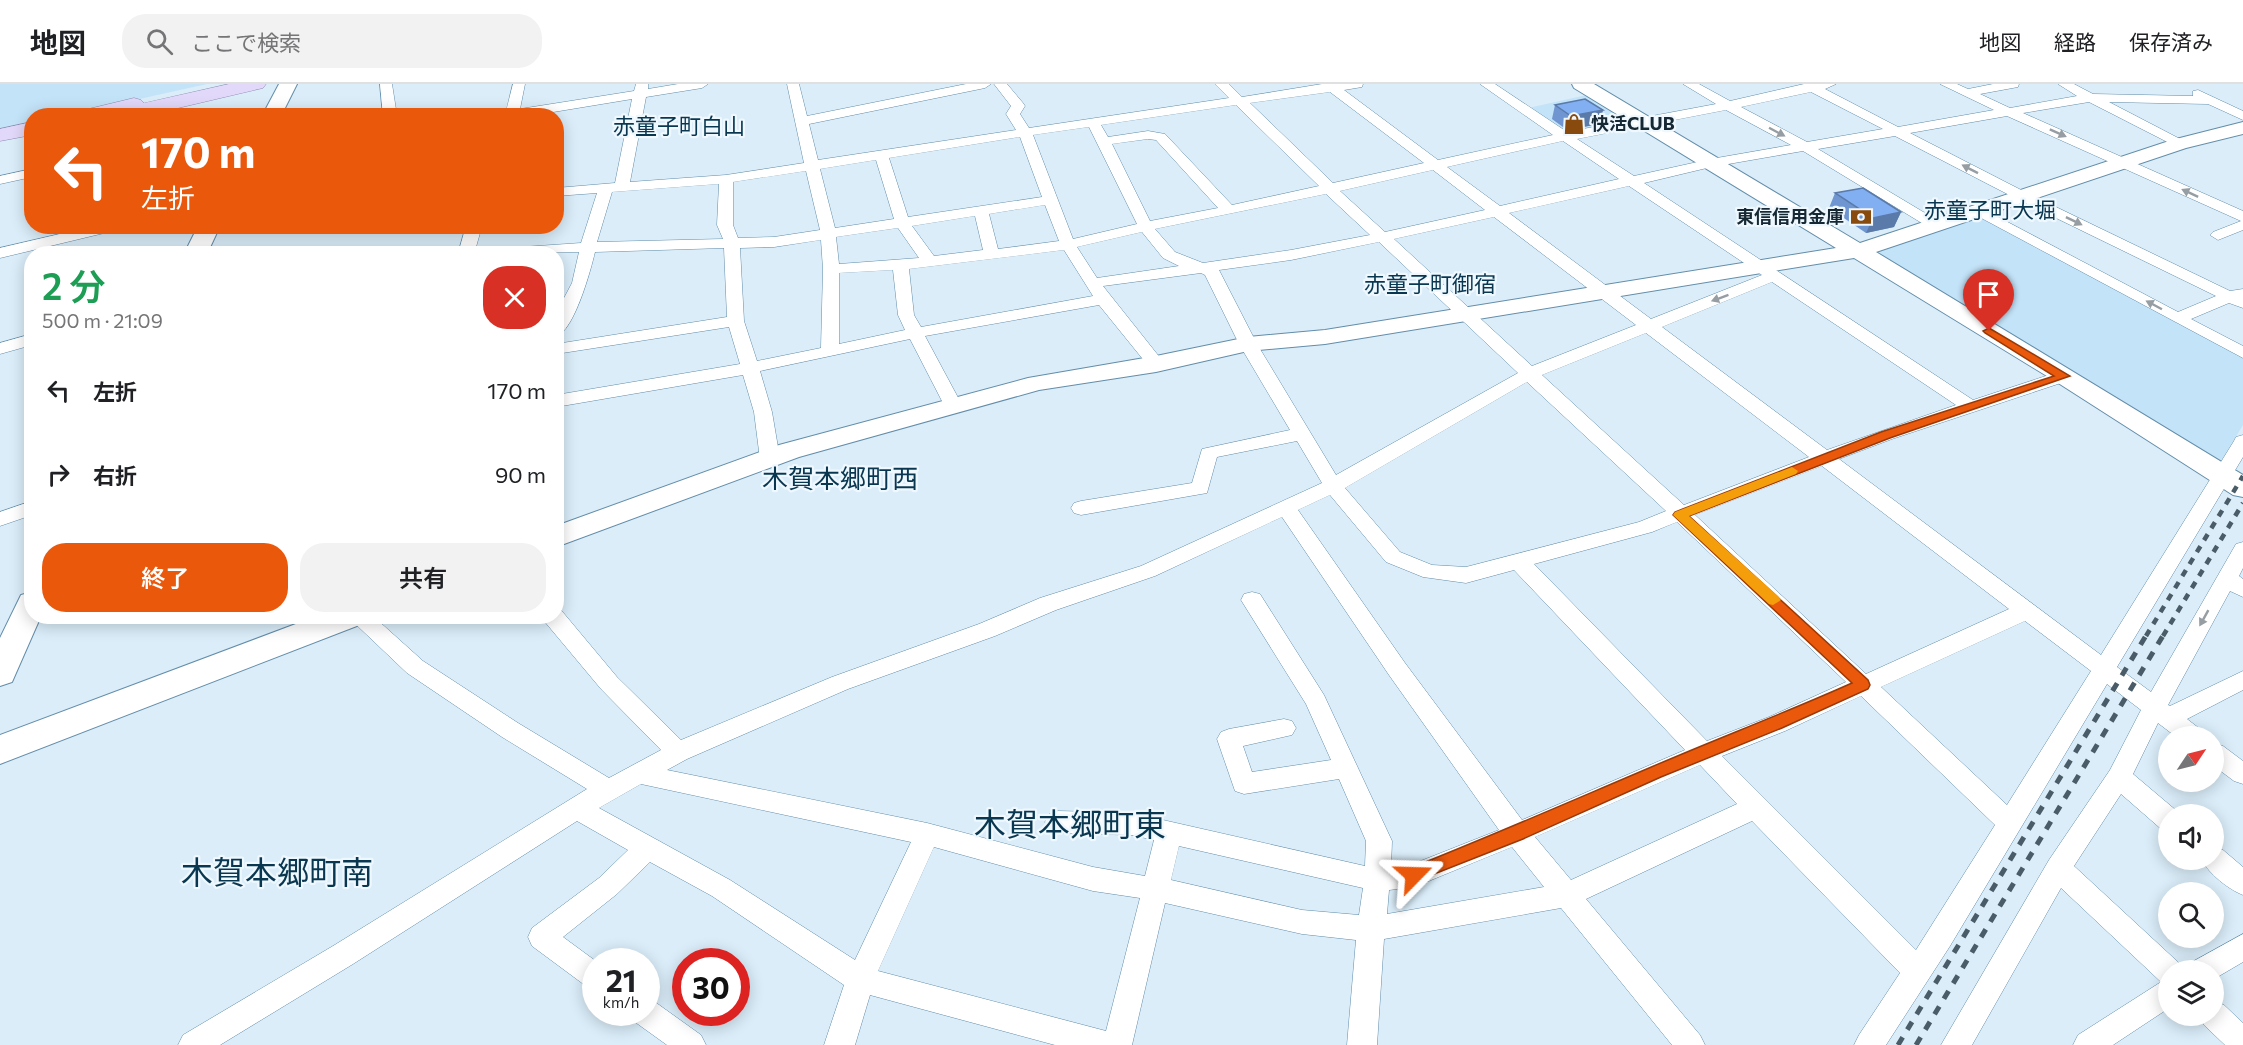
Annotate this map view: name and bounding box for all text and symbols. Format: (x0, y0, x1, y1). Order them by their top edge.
search box (122, 14, 542, 68)
text: 地図 (30, 25, 86, 59)
icon: search (143, 25, 176, 58)
text: ここで検索 (191, 29, 301, 56)
text: 地図 (1979, 29, 2021, 54)
text: 経路 (2054, 29, 2096, 54)
text: 保存済み (2129, 29, 2213, 54)
district label: 赤童子町白山 (613, 112, 745, 139)
shop icon: 快活CLUB (1562, 112, 1586, 136)
place label: 快活CLUB (1591, 112, 1675, 134)
text: 170 m (141, 125, 255, 177)
one-way arrow (1768, 127, 1785, 137)
one-way arrow (2049, 128, 2066, 137)
icon: left (42, 132, 120, 210)
one-way arrow (1961, 164, 1978, 174)
text: 左折 (141, 181, 195, 214)
one-way arrow (2181, 188, 2198, 197)
district label: 赤童子町大堀 (1924, 196, 2056, 223)
place label: 東信信用金庫 (1736, 205, 1844, 227)
bank icon: 東信信用金庫 (1849, 205, 1873, 229)
one-way arrow (2066, 217, 2083, 226)
text: 2 分 (42, 263, 105, 307)
button: close (483, 266, 546, 329)
pin (1963, 269, 2014, 331)
district label: 赤童子町御宿 (1364, 270, 1496, 297)
icon: arrive (1972, 278, 2005, 311)
one-way arrow (1710, 294, 1728, 304)
one-way arrow (2146, 300, 2163, 310)
text: 500 m · 21:09 (42, 308, 163, 332)
icon: left (42, 374, 75, 407)
text: 170 m (487, 377, 546, 404)
text: 左折 (93, 378, 137, 405)
icon: right (42, 458, 75, 491)
text: 90 m (495, 461, 546, 488)
text: 右折 (93, 462, 137, 489)
district label: 木賀本郷町西 (762, 462, 918, 493)
button: 終了 (42, 543, 288, 612)
button: 共有 (300, 543, 546, 612)
one-way arrow (2199, 610, 2209, 627)
north arrow (2158, 726, 2224, 792)
map controls (2158, 726, 2224, 1026)
district label: 木賀本郷町東 (974, 803, 1166, 843)
button: sound (2158, 804, 2224, 870)
position arrow (1382, 843, 1446, 907)
district label: 木賀本郷町南 (181, 851, 373, 891)
button: search (2158, 882, 2224, 948)
speed limit sign: 30 (672, 948, 750, 1026)
button: layers (2158, 960, 2224, 1026)
text: 21 (606, 961, 636, 998)
text: km/h (603, 993, 639, 1011)

